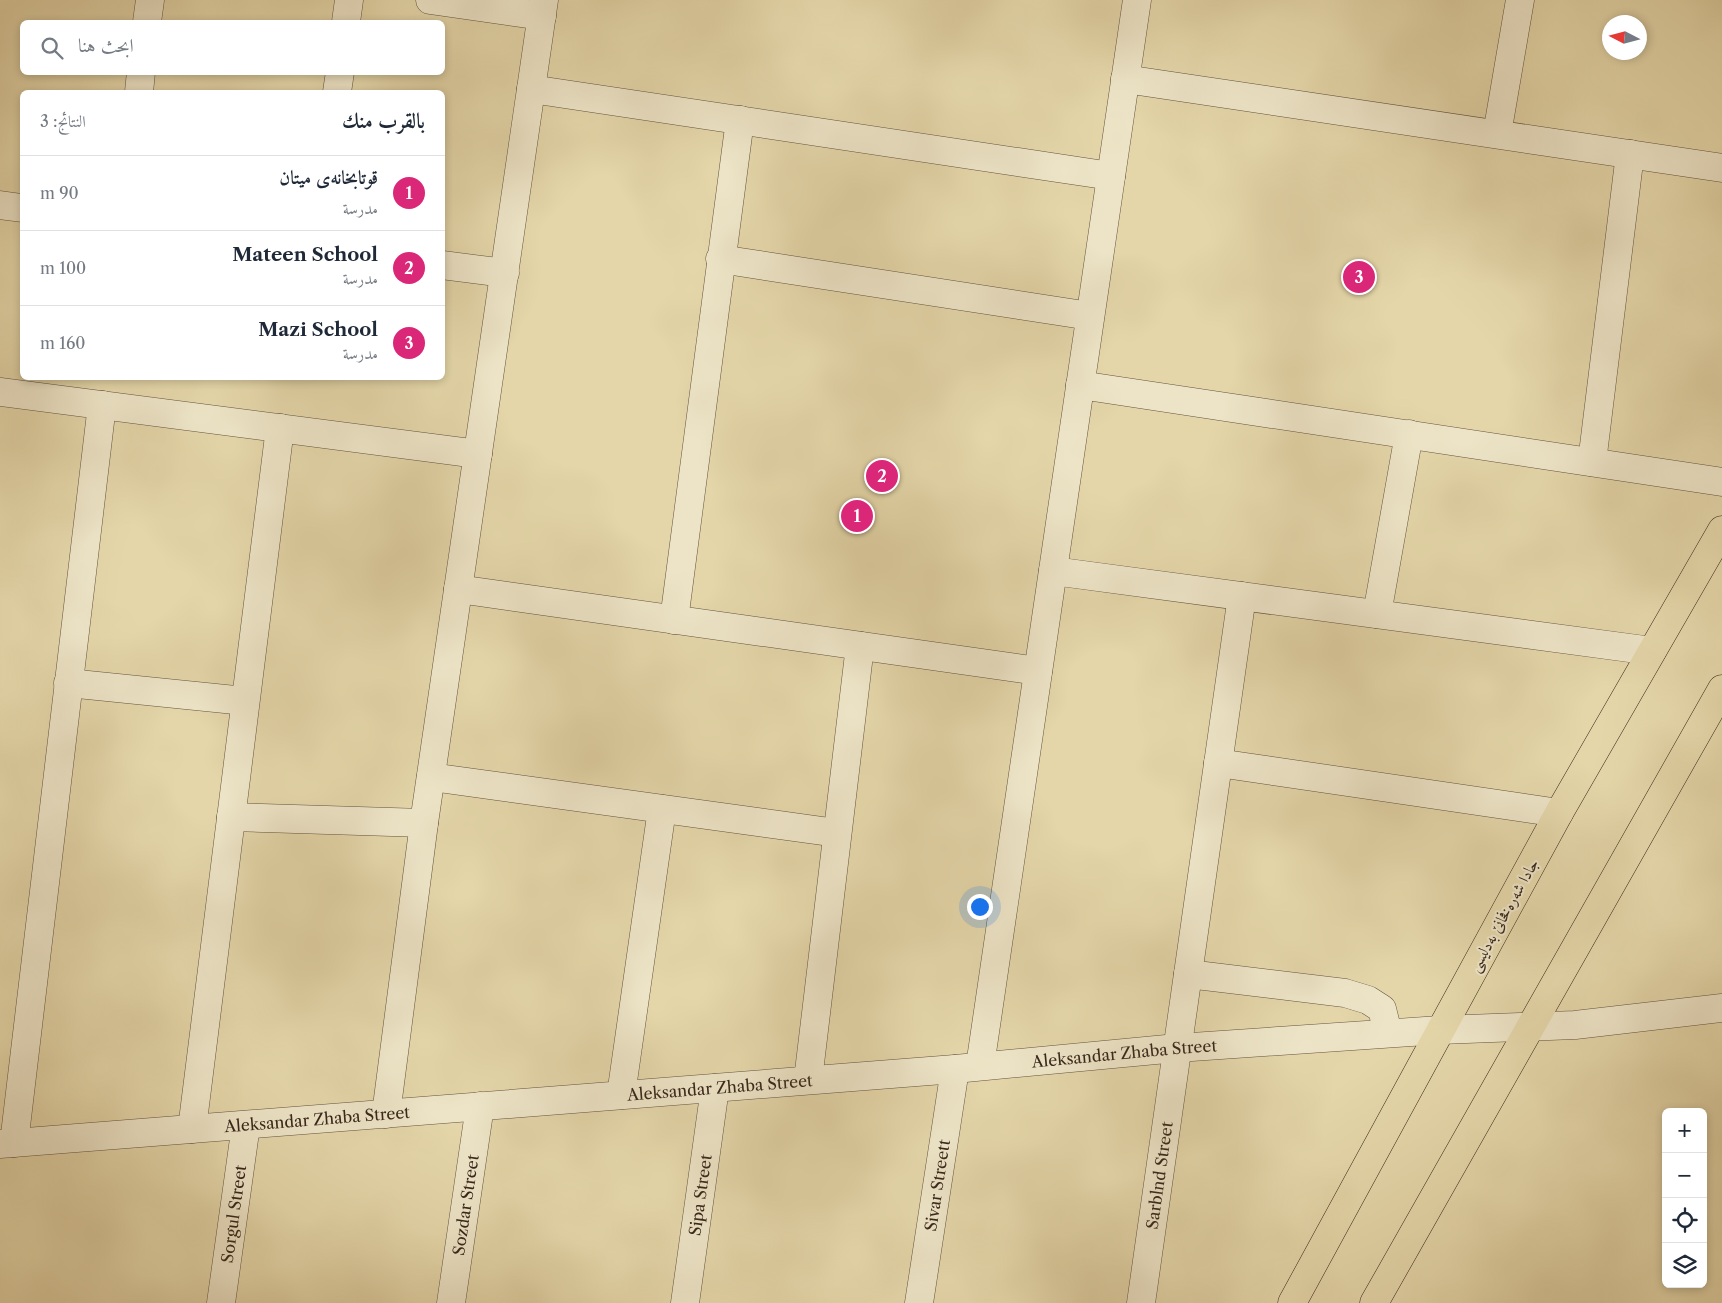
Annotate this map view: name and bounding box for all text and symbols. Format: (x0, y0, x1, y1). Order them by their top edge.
north arrow (1602, 15, 1647, 60)
search box (20, 20, 445, 75)
icon: search (38, 34, 66, 62)
text: ابحث هنا (78, 34, 134, 57)
text: بالقرب منك (342, 108, 425, 133)
text: النتائج: 3 (40, 111, 86, 131)
text: قوتابخانەی میتان (279, 166, 378, 189)
text: 90 m (40, 183, 79, 203)
text: 1 (405, 183, 413, 203)
text: مدرسة (343, 198, 378, 218)
text: Mateen School (232, 243, 378, 266)
text: 100 m (40, 258, 86, 278)
text: 2 (404, 258, 414, 278)
pin: 3 (1343, 258, 1375, 296)
text: مدرسة (343, 268, 378, 288)
text: Mazi School (258, 318, 378, 341)
text: 160 m (40, 333, 85, 353)
text: 3 (404, 333, 414, 353)
text: مدرسة (343, 343, 378, 363)
pin: 2 (866, 457, 898, 495)
pin: 1 (841, 497, 873, 535)
street label: جادا شەرەفخانێ بەدلیسی (1464, 855, 1544, 976)
your location (967, 894, 993, 920)
street label: Aleksandar Zhaba Street (1030, 1035, 1218, 1072)
street label: Aleksandar Zhaba Street (625, 1070, 814, 1105)
street label: Aleksandar Zhaba Street (222, 1102, 411, 1136)
map controls (1662, 1108, 1707, 1288)
button: + (1662, 1108, 1707, 1153)
street label: Sarblnd Street (1142, 1120, 1177, 1230)
street label: Sivar Streett (920, 1138, 954, 1233)
street label: Sozdar Street (448, 1153, 483, 1257)
street label: Sipa Street (684, 1153, 716, 1237)
button: − (1662, 1153, 1707, 1198)
street label: Sorgul Street (217, 1163, 250, 1264)
button: locate (1662, 1198, 1707, 1243)
button: layers (1662, 1243, 1707, 1288)

